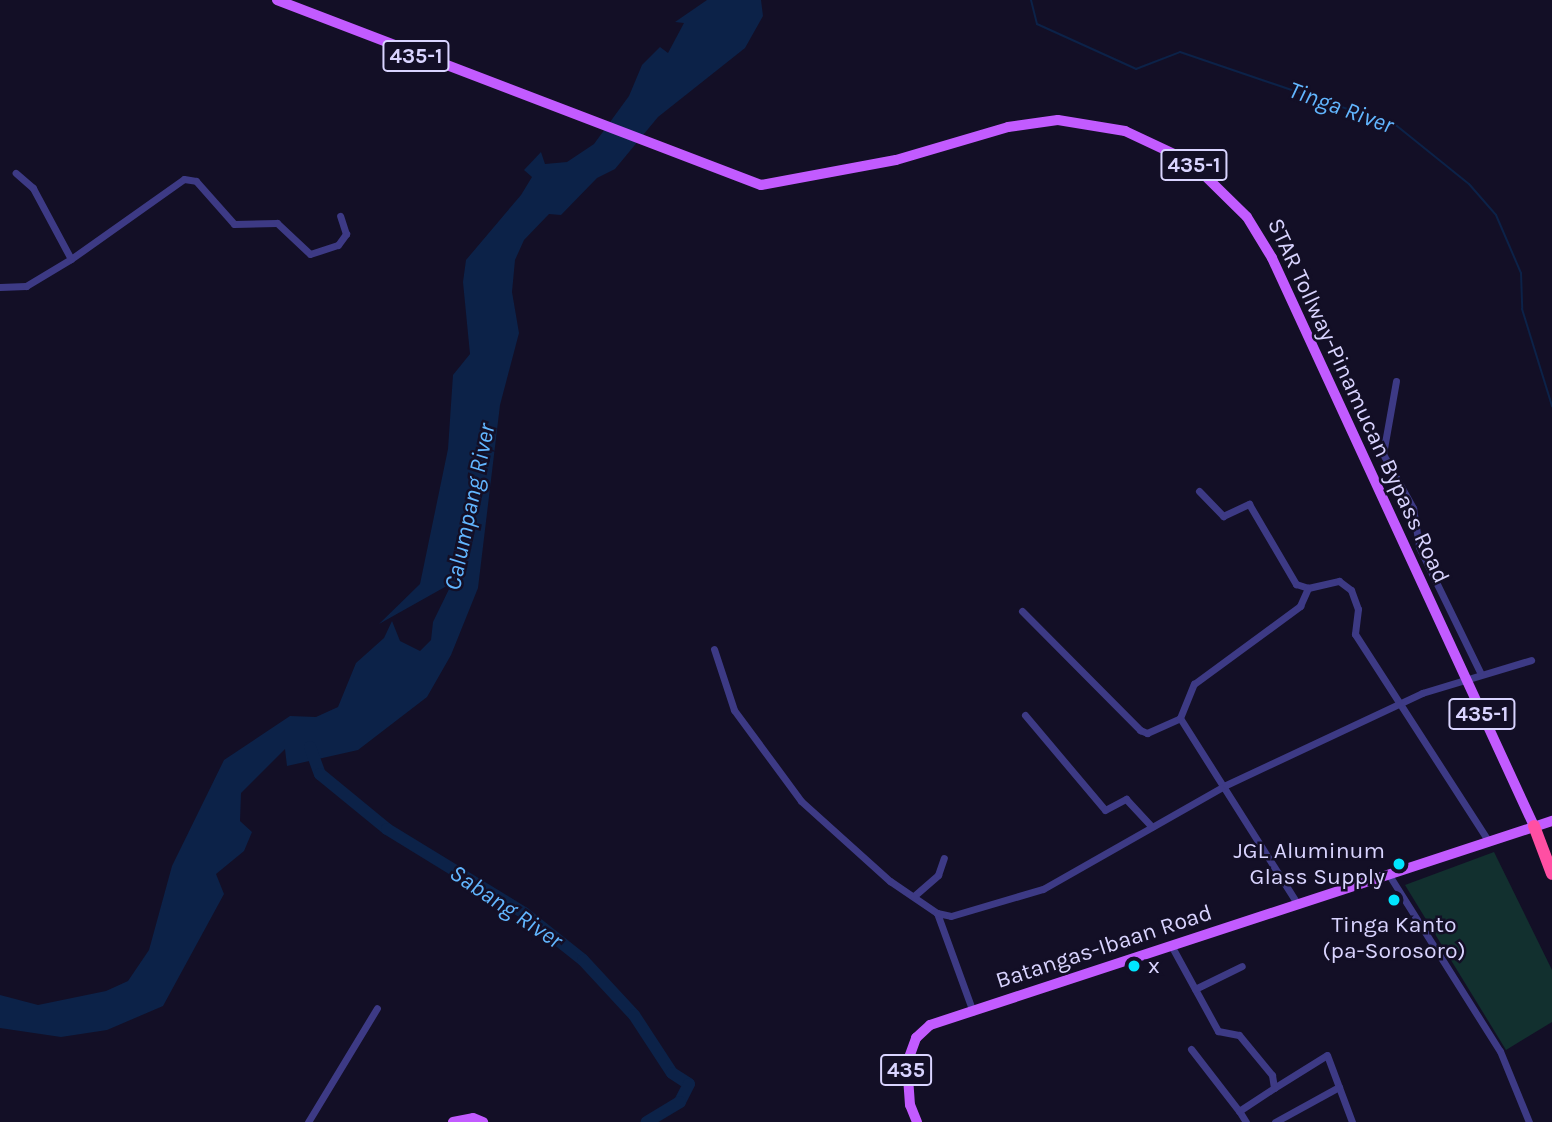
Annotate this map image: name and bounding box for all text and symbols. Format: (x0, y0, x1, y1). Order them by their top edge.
road number: 435-1 (381, 38, 451, 74)
water label: Tinga River (1285, 76, 1397, 140)
road number: 435-1 (1159, 148, 1229, 182)
street label: STAR Tollway-Pinamucan Bypass Road (1261, 214, 1455, 588)
water label: Calumpang River (438, 421, 502, 593)
road number: 435-1 (1447, 696, 1517, 732)
place label: JGL Aluminum Glass Supply (1233, 837, 1385, 891)
marker: JGL Aluminum Glass Supply (1391, 856, 1407, 872)
water label: Sabang River (444, 859, 568, 955)
marker: Tinga Kanto (pa-Sorosoro) (1386, 892, 1402, 908)
street label: Batangas-Ibaan Road (992, 899, 1216, 995)
place label: Tinga Kanto (pa-Sorosoro) (1322, 911, 1466, 965)
place label: x (1148, 952, 1160, 980)
marker: x (1126, 958, 1142, 974)
road number: 435 (880, 1052, 932, 1088)

